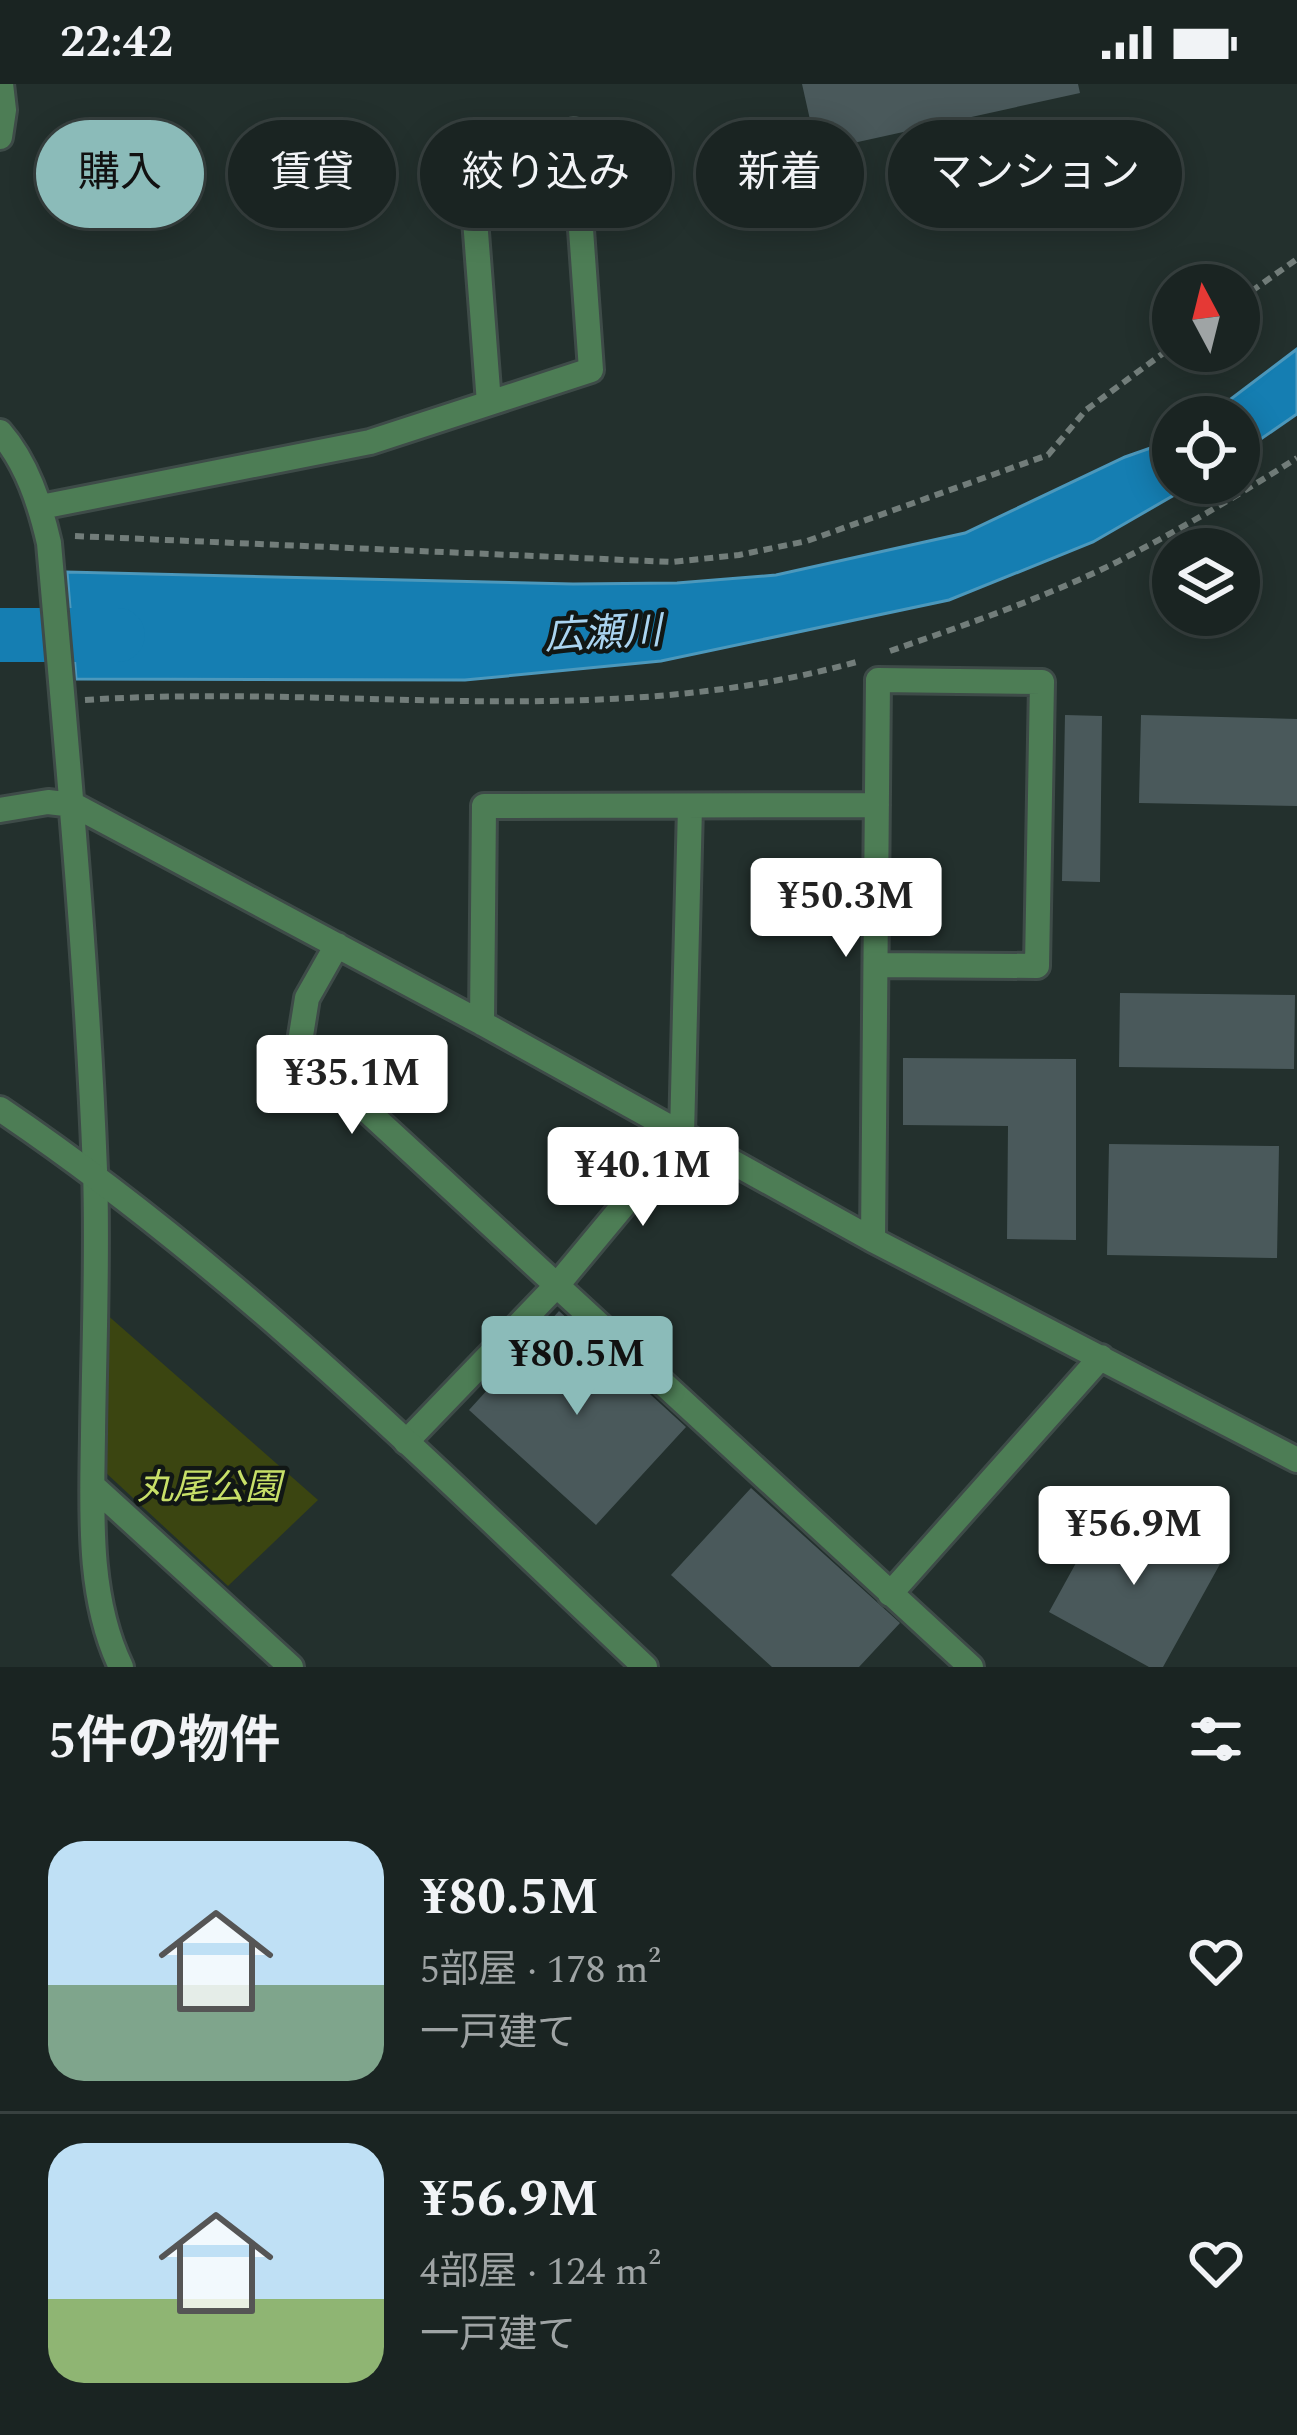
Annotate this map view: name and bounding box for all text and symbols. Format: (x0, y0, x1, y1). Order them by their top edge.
text: 22:42 (60, 8, 173, 77)
chip: 購入 (36, 120, 204, 228)
chip: 賃貸 (228, 120, 396, 228)
chip: 絞り込み (420, 120, 672, 228)
chip: 新着 (696, 120, 864, 228)
chip: マンション (888, 120, 1182, 228)
north arrow (1152, 264, 1260, 372)
map controls (1152, 264, 1260, 636)
button: locate (1152, 396, 1260, 504)
button: layers (1152, 528, 1260, 636)
water label: 広瀬川 (543, 602, 667, 667)
pin: ¥50.3M (748, 858, 944, 960)
text: ¥50.3M (778, 867, 914, 926)
pin: ¥35.1M (254, 1035, 450, 1137)
text: ¥35.1M (284, 1044, 420, 1103)
pin: ¥40.1M (545, 1127, 741, 1229)
text: ¥40.1M (575, 1136, 711, 1195)
pin: ¥80.5M (479, 1316, 675, 1418)
text: ¥80.5M (509, 1325, 645, 1384)
park label: 丸尾公園 (137, 1461, 286, 1516)
pin: ¥56.9M (1036, 1486, 1232, 1588)
text: ¥56.9M (1066, 1495, 1202, 1554)
text: 5件の物件 (48, 1703, 281, 1781)
icon: filters (1183, 1706, 1249, 1772)
text: ¥80.5M (420, 1859, 599, 1937)
icon: home (144, 1889, 288, 2033)
icon: heart (1183, 1928, 1249, 1994)
text: 5部屋 · 178 m² (420, 1941, 661, 2000)
text: 一戸建て (420, 2004, 576, 2063)
text: ¥56.9M (420, 2161, 599, 2239)
icon: home (144, 2191, 288, 2335)
icon: heart (1183, 2230, 1249, 2296)
text: 4部屋 · 124 m² (420, 2243, 661, 2302)
text: 一戸建て (420, 2306, 576, 2365)

